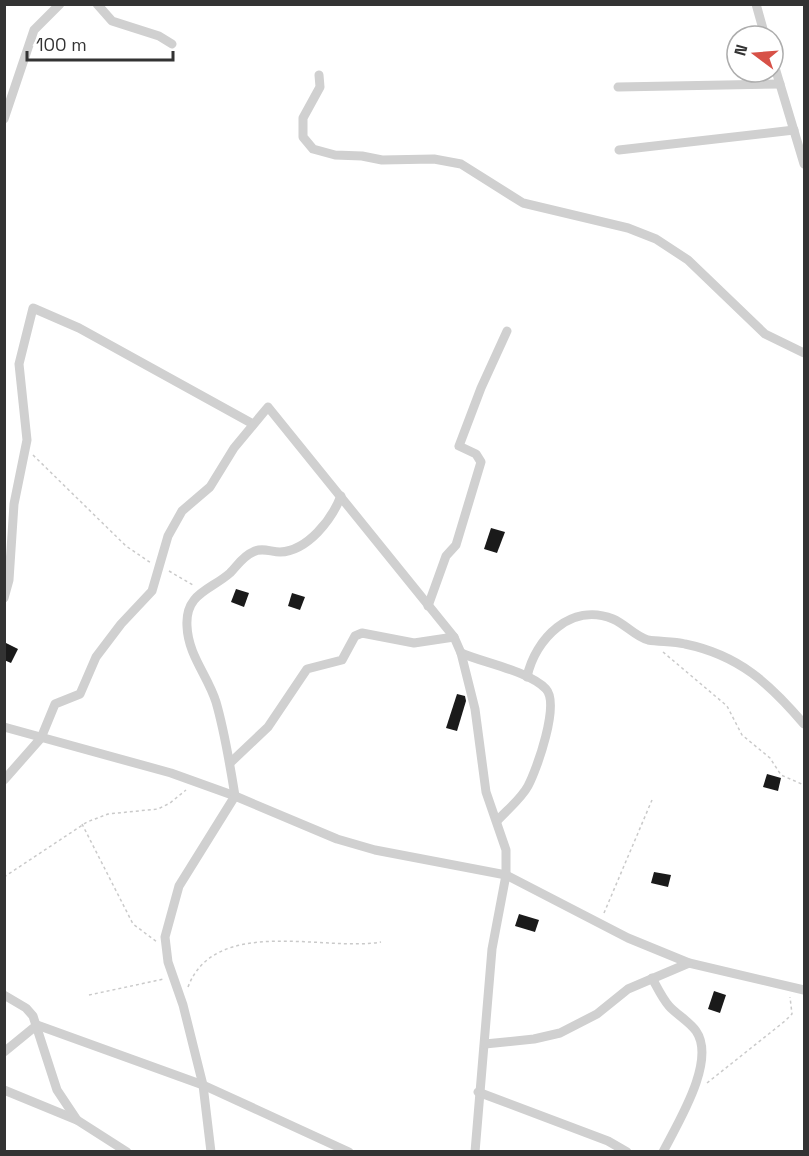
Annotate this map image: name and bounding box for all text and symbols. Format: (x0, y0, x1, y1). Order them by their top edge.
scale bar (27, 24, 172, 62)
north arrow (725, 24, 785, 84)
text: 100 m (36, 33, 87, 56)
text: N (729, 42, 753, 58)

